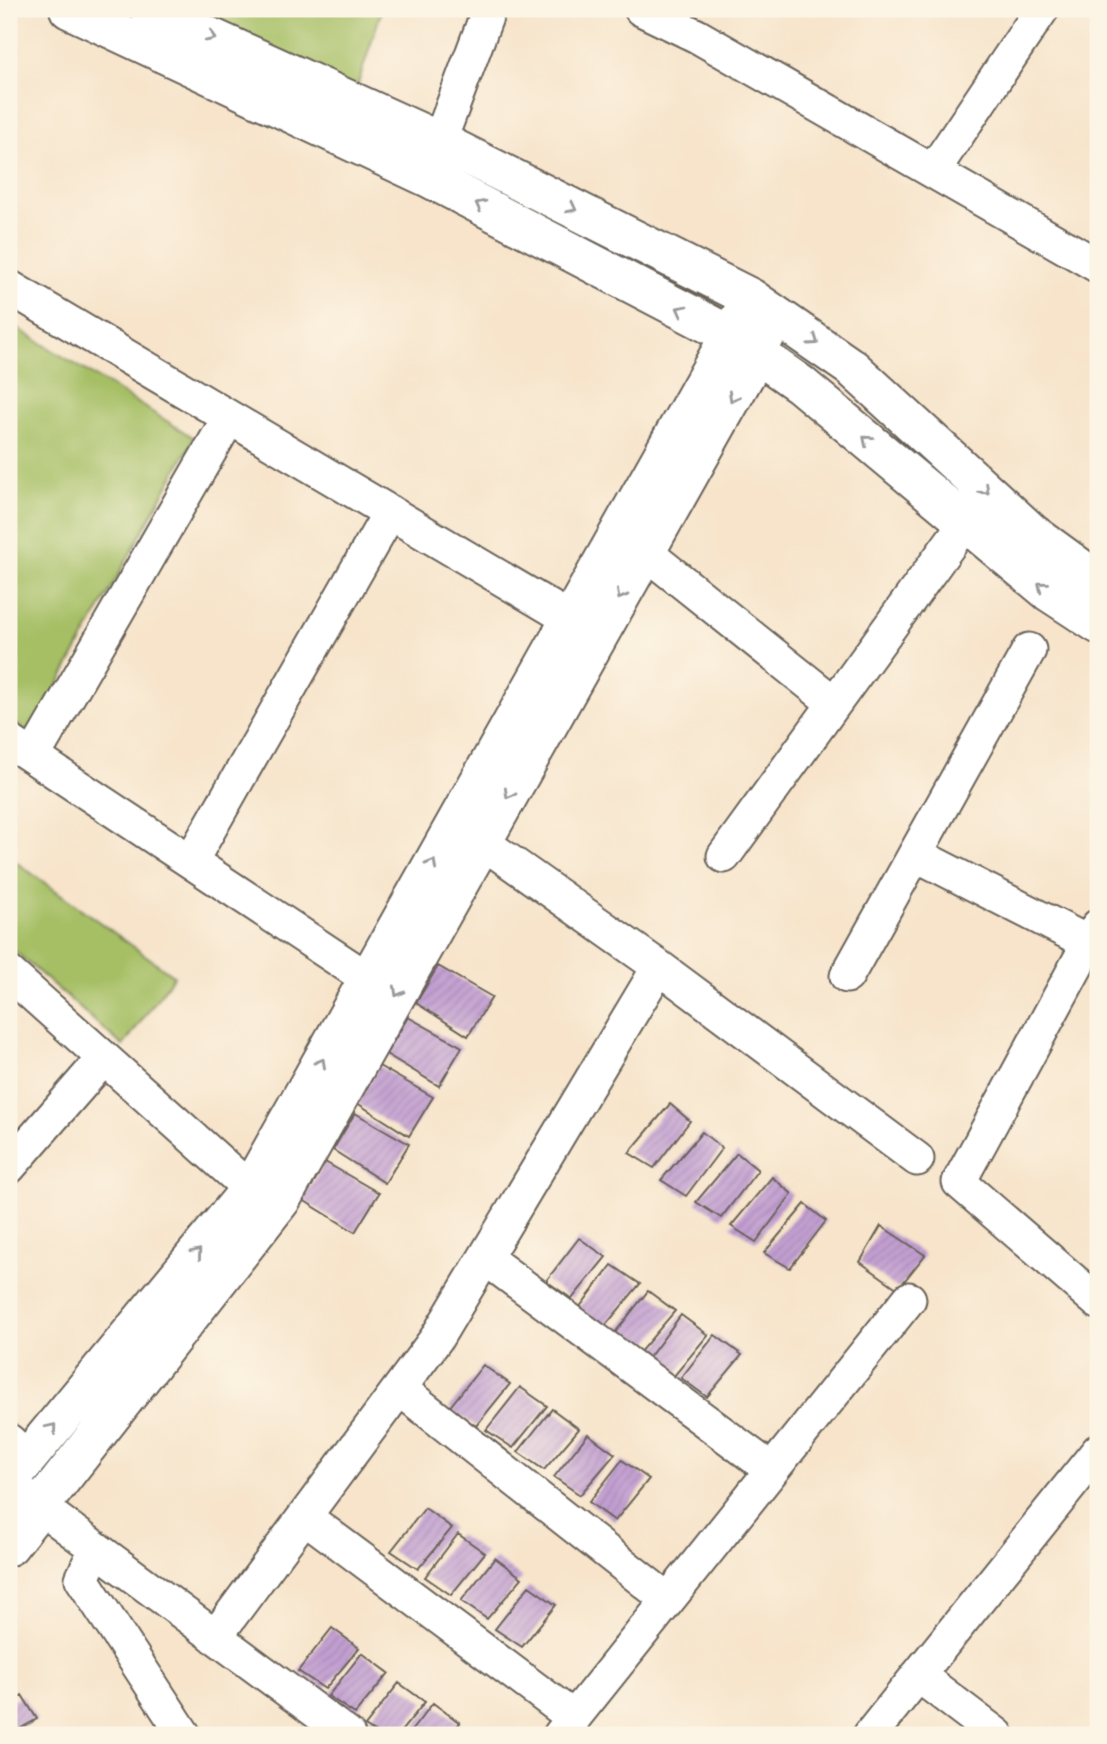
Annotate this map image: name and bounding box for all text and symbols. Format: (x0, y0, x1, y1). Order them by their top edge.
one-way arrow (204, 29, 217, 43)
one-way arrow (474, 200, 487, 213)
one-way arrow (565, 200, 577, 214)
one-way arrow (676, 305, 688, 318)
one-way arrow (806, 333, 819, 346)
one-way arrow (728, 390, 741, 403)
one-way arrow (862, 436, 874, 449)
one-way arrow (977, 482, 990, 494)
one-way arrow (1037, 582, 1050, 594)
one-way arrow (616, 588, 629, 601)
one-way arrow (504, 786, 517, 799)
one-way arrow (424, 859, 437, 872)
one-way arrow (393, 985, 406, 997)
one-way arrow (313, 1057, 326, 1070)
one-way arrow (189, 1248, 201, 1261)
one-way arrow (44, 1423, 56, 1436)

